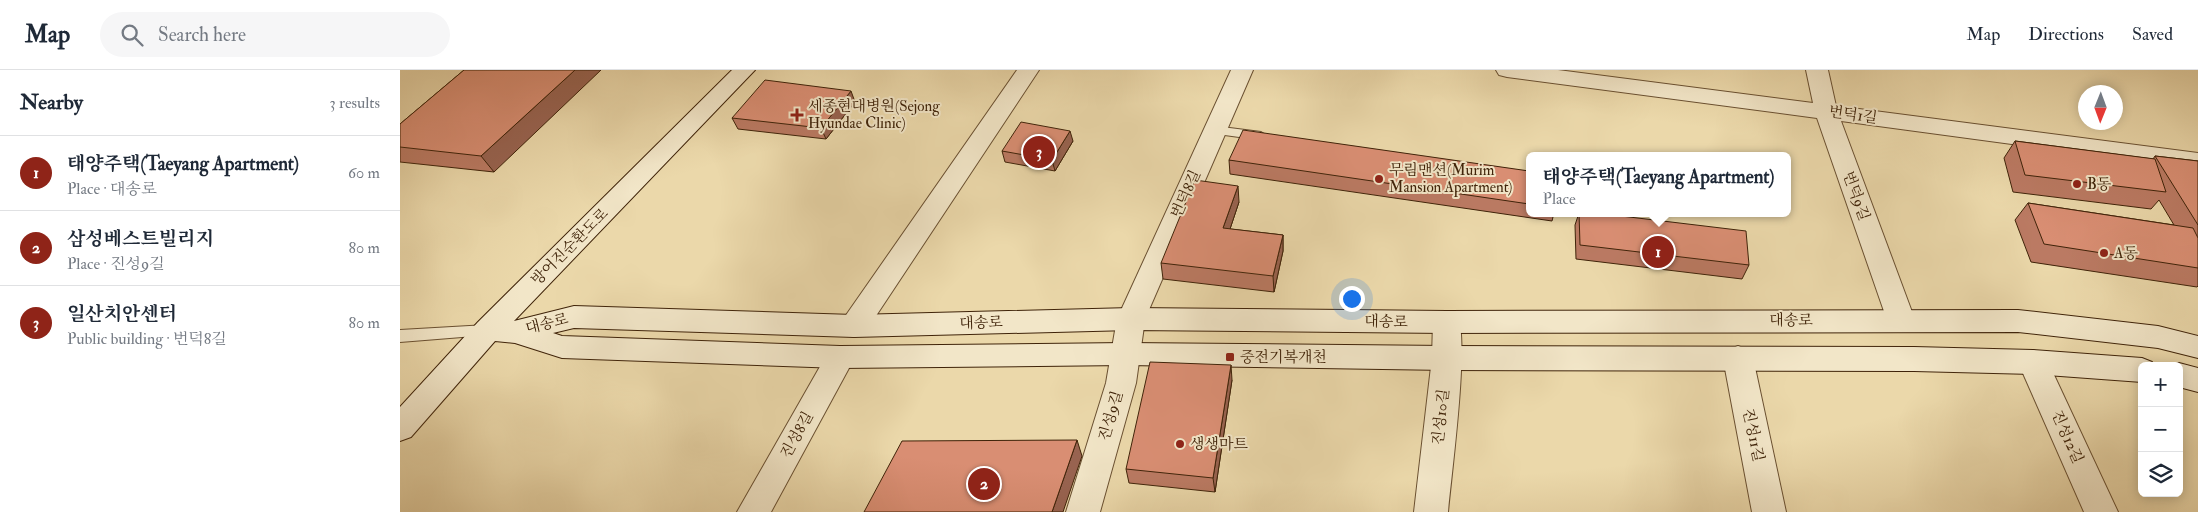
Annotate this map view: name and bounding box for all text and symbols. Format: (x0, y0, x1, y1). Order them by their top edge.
search box (100, 12, 450, 57)
text: Map (25, 19, 70, 50)
icon: search (118, 21, 146, 49)
text: Search here (158, 23, 246, 47)
text: Map (1967, 23, 2000, 46)
text: Directions (2028, 23, 2104, 46)
text: Saved (2132, 23, 2173, 46)
north arrow (2078, 85, 2123, 130)
text: Nearby (20, 89, 83, 116)
text: 3 results (329, 93, 380, 113)
place label: 세종현대병원(Sejong Hyundae Clinic) (808, 97, 940, 133)
street label: 번덕1길 (1828, 102, 1878, 128)
marker: 세종현대병원(Sejong Hyundae Clinic) (790, 108, 804, 122)
pin: 3 (1023, 133, 1055, 171)
text: 태양주택(Taeyang Apartment) (67, 152, 299, 176)
popup (1526, 152, 1791, 217)
place label: 무림맨션(Murim Mansion Apartment) (1389, 161, 1513, 198)
text: 1 (33, 163, 39, 183)
text: 60 m (348, 163, 380, 183)
text: 태양주택(Taeyang Apartment) (1543, 165, 1774, 189)
street label: 번덕8길 (1167, 167, 1205, 221)
street label: 번덕9길 (1838, 169, 1874, 223)
marker: 무림맨션(Murim Mansion Apartment) (1373, 173, 1385, 185)
place label: B동 (2087, 175, 2112, 194)
marker: B동 (2071, 178, 2083, 190)
text: Place · 대송로 (67, 179, 156, 199)
text: Place (1543, 189, 1576, 209)
street label: 방어진순환도로 (527, 204, 613, 290)
text: 삼성베스트빌리지 (67, 227, 214, 251)
pin: 1 (1642, 233, 1674, 271)
text: 2 (32, 238, 40, 258)
text: 80 m (349, 238, 380, 258)
place label: A동 (2113, 244, 2139, 263)
marker: A동 (2098, 247, 2110, 259)
text: Place · 진성9길 (67, 254, 165, 274)
your location (1339, 286, 1365, 312)
text: 일산치안센터 (67, 302, 177, 326)
street label: 대송로 (524, 309, 571, 338)
street label: 대송로 (1769, 311, 1813, 330)
street label: 대송로 (1364, 312, 1408, 332)
text: 3 (33, 313, 39, 333)
text: 80 m (349, 313, 380, 333)
street label: 대송로 (959, 313, 1004, 333)
text: Public building · 번덕8길 (67, 329, 227, 349)
place label: 중전기복개천 (1240, 348, 1327, 367)
marker: 중전기복개천 (1224, 351, 1236, 363)
map controls (2138, 362, 2183, 497)
button: + (2138, 362, 2183, 407)
street label: 진성10길 (1429, 388, 1453, 446)
street label: 진성9길 (1095, 389, 1127, 443)
street label: 진성11길 (1738, 407, 1768, 463)
street label: 진성12길 (2047, 407, 2087, 467)
button: − (2138, 407, 2183, 452)
street label: 진성8길 (776, 408, 818, 462)
place label: 생생마트 (1190, 435, 1248, 454)
marker: 생생마트 (1174, 438, 1186, 450)
button: layers (2138, 452, 2183, 497)
pin: 2 (968, 465, 1000, 503)

